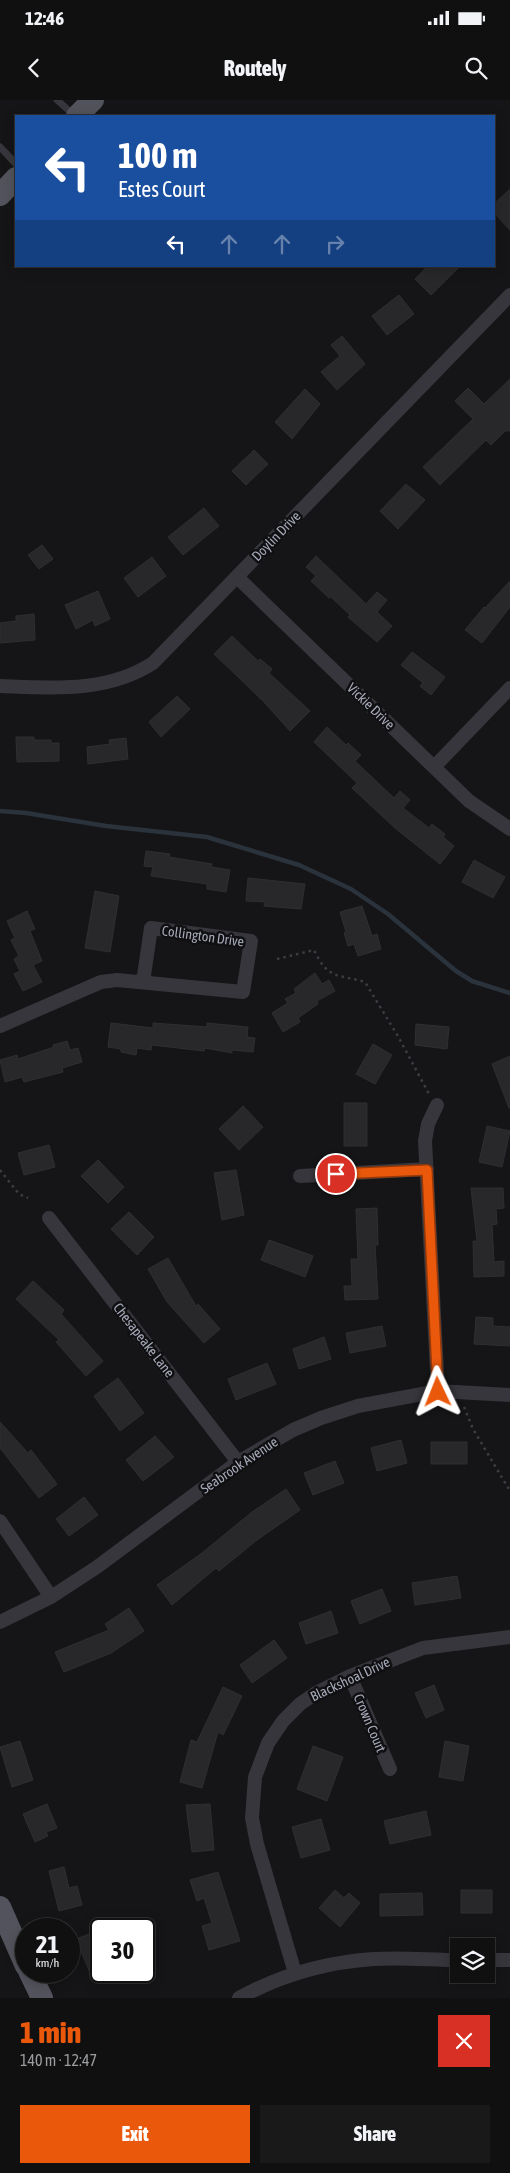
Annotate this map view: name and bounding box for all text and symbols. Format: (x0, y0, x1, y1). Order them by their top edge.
text: 12:46 (25, 7, 64, 29)
icon: back (20, 54, 48, 82)
icon: search (462, 54, 490, 82)
text: Routely (224, 55, 286, 81)
icon: left (35, 135, 100, 200)
text: 100 m (118, 135, 197, 175)
text: Estes Court (118, 176, 206, 202)
icon: left (162, 230, 190, 258)
icon: ahead (215, 230, 243, 258)
icon: ahead (268, 230, 296, 258)
icon: right (321, 230, 349, 258)
street label: Doylin Drive (248, 508, 304, 564)
street label: Vickie Drive (344, 680, 398, 732)
street label: Collington Drive (161, 922, 245, 950)
pin (315, 1153, 357, 1195)
icon: arrive (322, 1160, 350, 1188)
street label: Chesapeake Lane (110, 1300, 178, 1380)
position arrow (411, 1365, 463, 1417)
street label: Seabrook Avenue (197, 1433, 281, 1497)
street label: Blackshoal Drive (308, 1654, 392, 1704)
street label: Crown Court (351, 1692, 389, 1754)
speed limit sign: 30 (90, 1918, 155, 1983)
text: 21 (36, 1930, 59, 1958)
map controls (450, 1938, 495, 1983)
button: layers (450, 1938, 495, 1983)
text: km/h (36, 1956, 59, 1970)
text: 1 min (20, 2015, 81, 2049)
button: close (438, 2015, 490, 2067)
text: 140 m · 12:47 (20, 2051, 97, 2069)
button: Exit (20, 2105, 250, 2163)
button: Share (260, 2105, 490, 2163)

